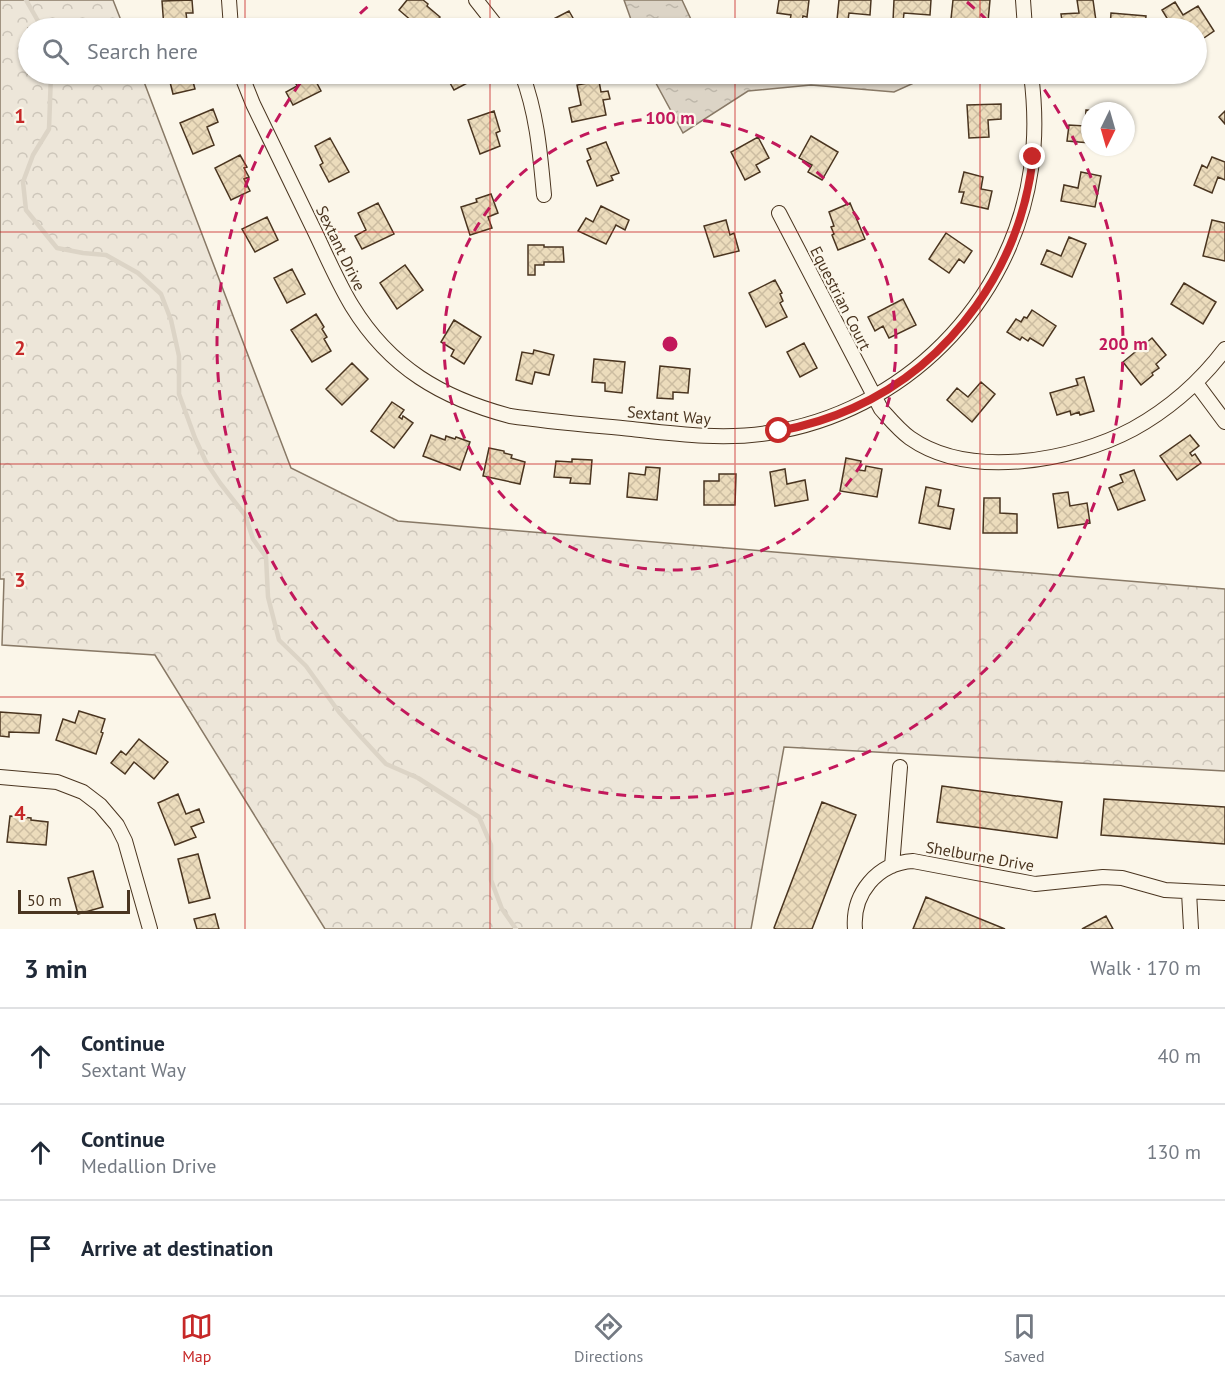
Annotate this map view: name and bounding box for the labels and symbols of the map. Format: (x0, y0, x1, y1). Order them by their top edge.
north arrow (1081, 102, 1135, 156)
text: 1 (14, 103, 26, 129)
text: 100 m (645, 106, 695, 129)
route end (1019, 143, 1045, 169)
street label: Sextant Drive (312, 202, 370, 294)
street label: Equestrian Court (806, 243, 876, 354)
text: 200 m (1098, 332, 1148, 355)
centre of rings (660, 334, 680, 354)
text: 2 (14, 335, 26, 361)
street label: Sextant Way (626, 401, 712, 429)
route start (765, 417, 791, 443)
text: 3 (14, 567, 26, 593)
text: 4 (14, 800, 26, 826)
street label: Shelburne Drive (924, 837, 1036, 875)
scale bar (18, 887, 130, 914)

